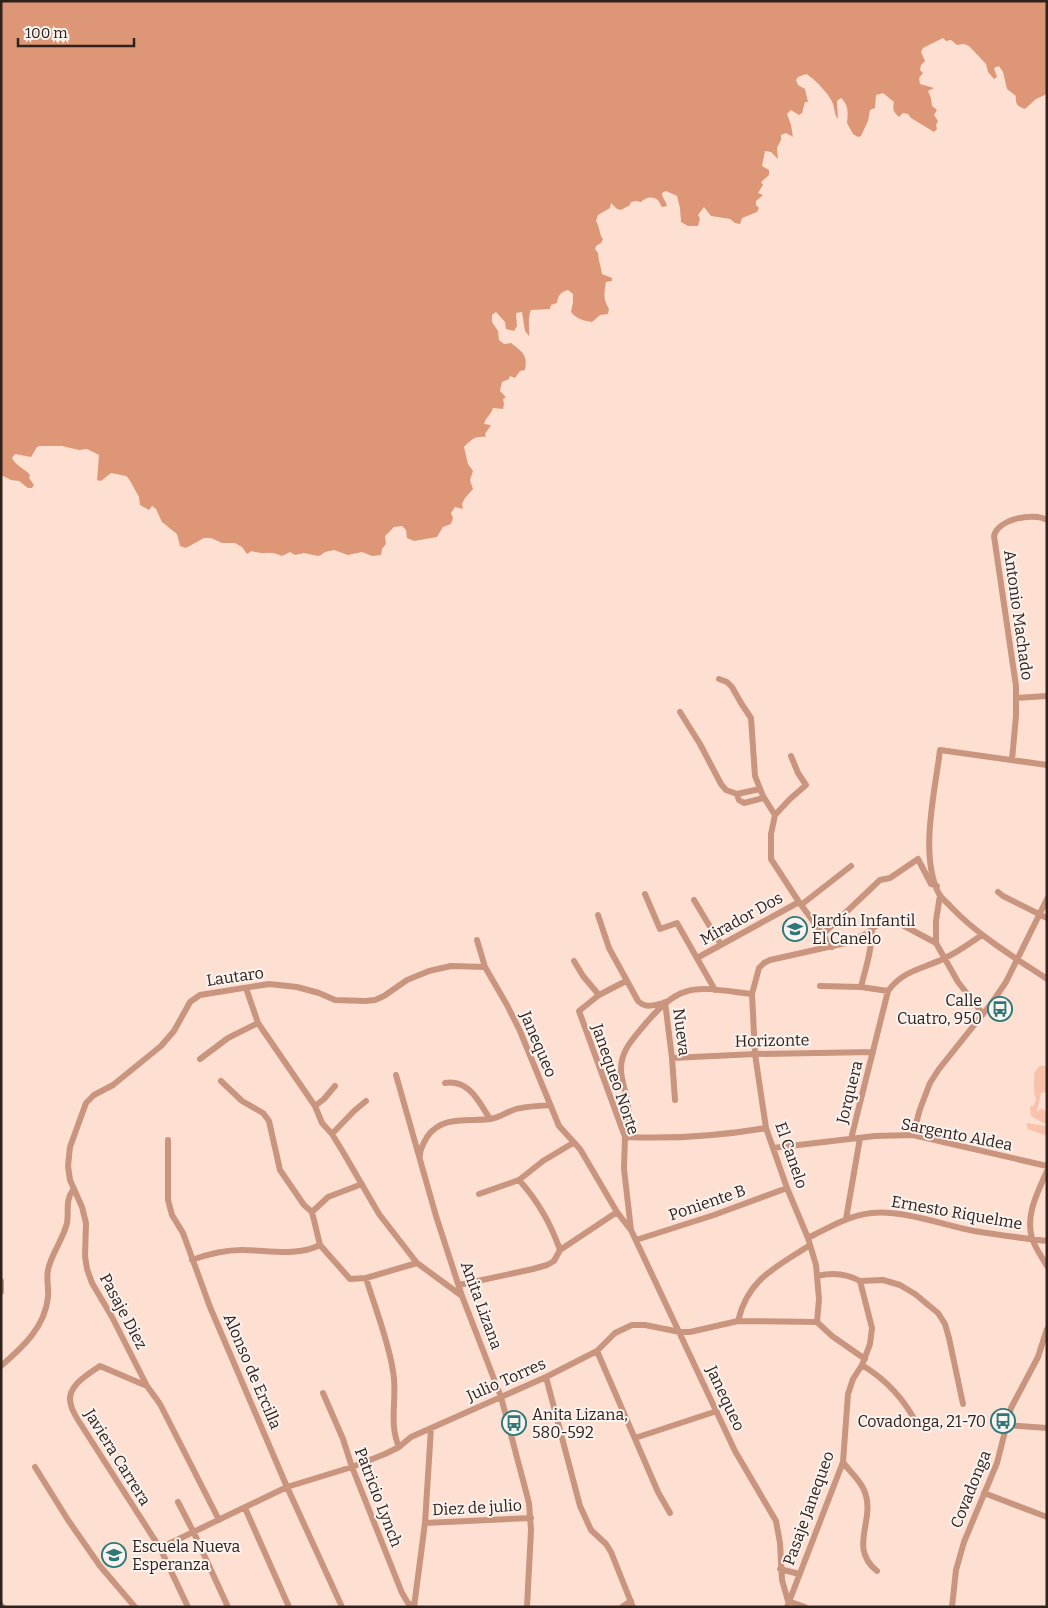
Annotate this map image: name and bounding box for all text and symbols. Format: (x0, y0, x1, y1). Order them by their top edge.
scale bar (18, 15, 134, 47)
text: 100 m (25, 24, 68, 42)
street label: Antonio Machado (1000, 549, 1037, 681)
street label: Mirador Dos (697, 888, 786, 949)
place label: Jardín Infantil El Canelo (811, 911, 916, 948)
school or university icon: Jardín Infantil El Canelo (782, 916, 808, 942)
street label: Lautaro (205, 963, 265, 990)
place label: Calle Cuatro, 950 (897, 991, 982, 1028)
bus stop icon: Calle Cuatro, 950 (987, 996, 1013, 1022)
street label: Janequeo (516, 1007, 561, 1080)
street label: Nueva (669, 1007, 694, 1057)
street label: Janequeo Norte (587, 1020, 643, 1137)
street label: Horizonte (735, 1030, 809, 1051)
street label: Jorquera (832, 1058, 867, 1127)
street label: Sargento Aldea (900, 1114, 1014, 1155)
street label: El Canelo (771, 1119, 812, 1191)
street label: Poniente B (666, 1180, 748, 1224)
street label: Ernesto Riquelme (890, 1192, 1024, 1233)
street label: Anita Lizana (457, 1259, 506, 1352)
street label: Pasaje Diez (96, 1270, 152, 1353)
street label: Alonso de Ercilla (220, 1311, 286, 1432)
street label: Julio Torres (463, 1354, 549, 1406)
street label: Janequeo (702, 1362, 749, 1434)
street label: Javiera Carrera (80, 1405, 155, 1509)
place label: Anita Lizana, 580-592 (532, 1405, 628, 1442)
bus stop icon: Covadonga, 21-70 (990, 1408, 1016, 1434)
bus stop icon: Anita Lizana, 580-592 (501, 1410, 527, 1436)
place label: Covadonga, 21-70 (857, 1412, 986, 1431)
street label: Patricio Lynch (351, 1445, 406, 1550)
street label: Covadonga (946, 1447, 995, 1531)
street label: Pasaje Janequeo (779, 1448, 838, 1568)
street label: Diez de julio (432, 1496, 522, 1519)
place label: Escuela Nueva Esperanza (132, 1537, 240, 1574)
school or university icon: Escuela Nueva Esperanza (101, 1542, 127, 1568)

